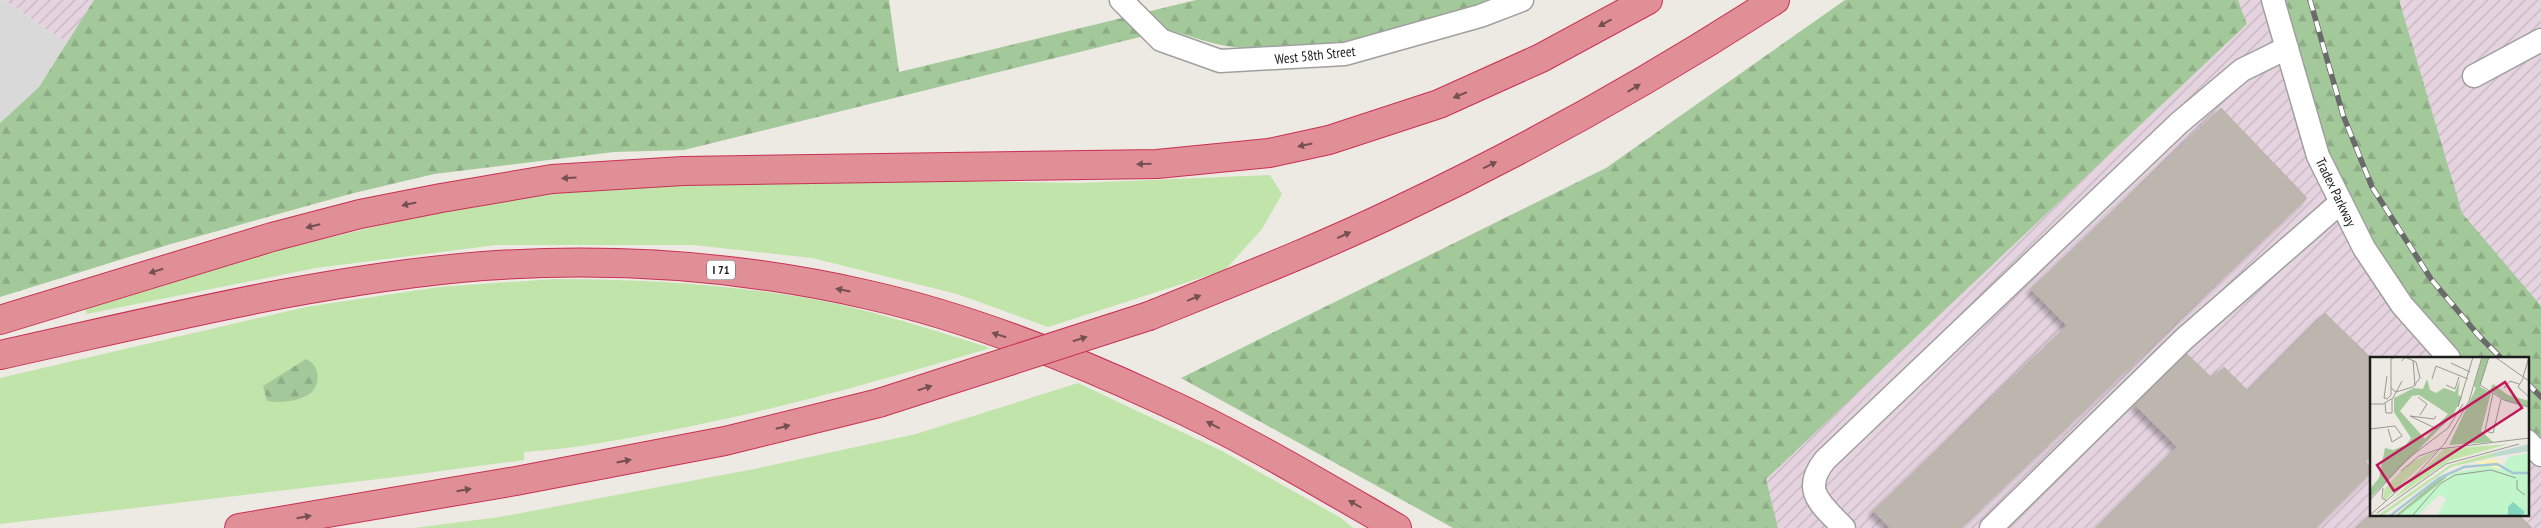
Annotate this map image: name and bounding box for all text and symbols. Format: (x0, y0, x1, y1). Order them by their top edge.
one-way arrow (1598, 19, 1613, 27)
street label: West 58th Street (1274, 42, 1356, 68)
one-way arrow (1627, 84, 1640, 93)
one-way arrow (1453, 92, 1467, 100)
one-way arrow (1298, 141, 1313, 149)
street label: Tradex Parkway (2312, 155, 2361, 230)
one-way arrow (1136, 160, 1152, 168)
one-way arrow (1483, 161, 1498, 169)
one-way arrow (561, 174, 577, 182)
one-way arrow (401, 201, 417, 209)
one-way arrow (305, 223, 320, 231)
one-way arrow (1337, 230, 1351, 238)
road number: I 71 (707, 260, 735, 280)
one-way arrow (149, 268, 164, 276)
one-way arrow (835, 285, 851, 293)
one-way arrow (1187, 294, 1202, 302)
one-way arrow (991, 330, 1006, 338)
one-way arrow (1072, 334, 1087, 342)
inset map (2370, 357, 2528, 516)
one-way arrow (918, 384, 933, 392)
one-way arrow (1206, 421, 1220, 429)
one-way arrow (775, 423, 790, 431)
one-way arrow (616, 456, 632, 464)
one-way arrow (457, 485, 473, 493)
one-way arrow (1349, 499, 1362, 508)
one-way arrow (296, 513, 312, 521)

